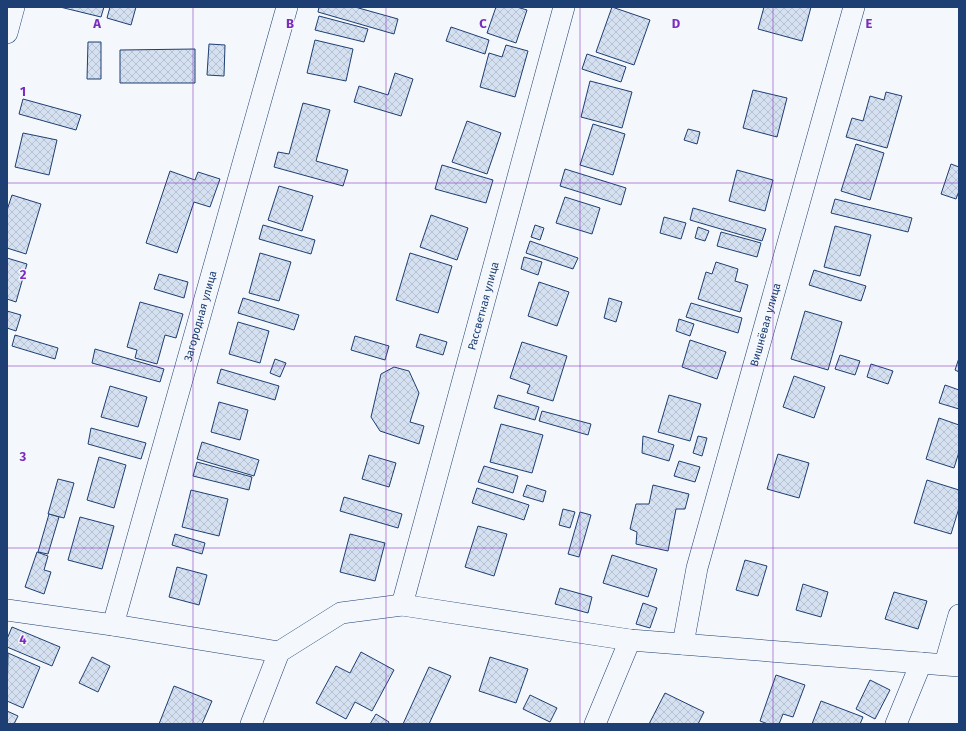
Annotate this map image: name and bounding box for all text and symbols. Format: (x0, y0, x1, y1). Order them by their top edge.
text: A (92, 16, 101, 31)
text: B (286, 16, 294, 31)
text: C (479, 16, 487, 31)
text: D (672, 16, 681, 31)
text: E (866, 16, 873, 31)
text: 1 (20, 84, 26, 99)
street label: Рассветная улица (465, 260, 501, 351)
text: 2 (20, 267, 27, 282)
street label: Загородная улица (181, 269, 219, 363)
street label: Вишнёвая улица (747, 281, 783, 368)
text: 3 (19, 449, 27, 464)
text: 4 (19, 632, 27, 647)

